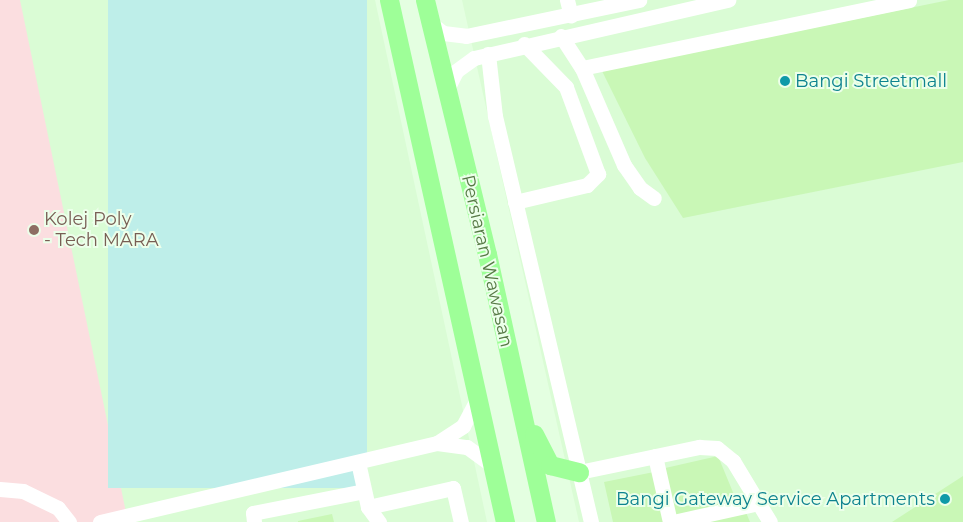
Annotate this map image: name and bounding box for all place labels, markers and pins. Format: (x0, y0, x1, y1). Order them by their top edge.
place label: Bangi Streetmall (795, 70, 947, 92)
marker: Bangi Streetmall (779, 75, 791, 87)
place label: Kolej Poly - Tech MARA (44, 209, 159, 252)
marker: Kolej Poly - Tech MARA (28, 224, 40, 236)
place label: Bangi Gateway Service Apartments (616, 488, 935, 510)
marker: Bangi Gateway Service Apartments (939, 493, 951, 505)

